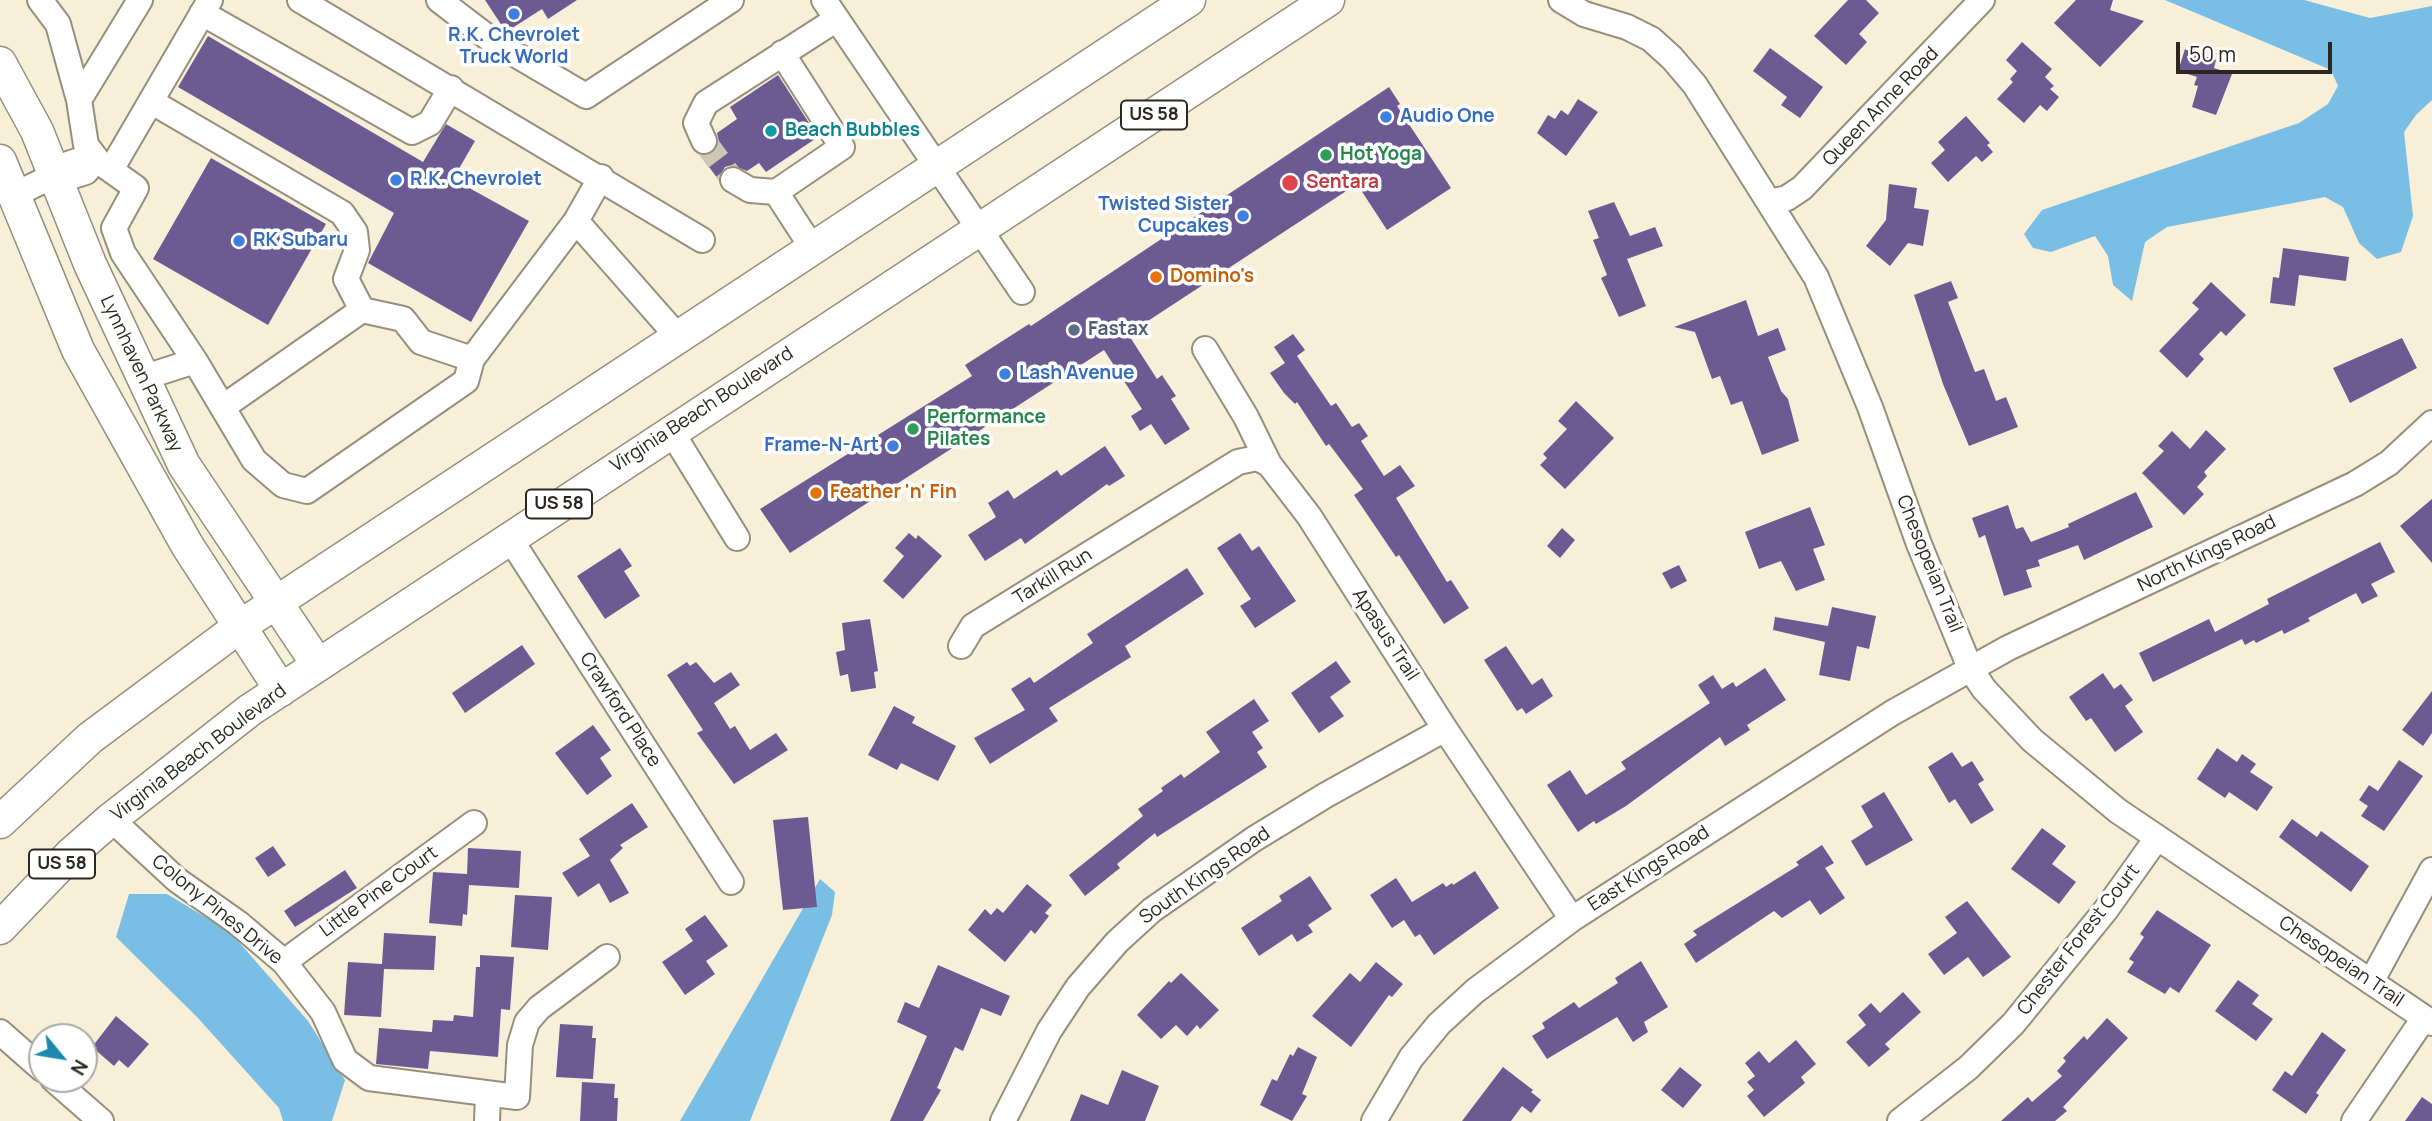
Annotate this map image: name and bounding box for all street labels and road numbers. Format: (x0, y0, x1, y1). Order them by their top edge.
street label: Queen Anne Road (1818, 43, 1944, 171)
road number: US 58 (1121, 100, 1187, 130)
street label: Lynnhaven Parkway (95, 292, 187, 456)
street label: Virginia Beach Boulevard (606, 342, 798, 478)
road number: US 58 (526, 490, 592, 518)
street label: Chesopeian Trail (1891, 492, 1967, 636)
street label: North Kings Road (2134, 511, 2280, 597)
street label: Tarkill Run (1009, 544, 1097, 610)
street label: Apasus Trail (1347, 585, 1423, 685)
street label: Crawford Place (575, 648, 665, 772)
street label: Virginia Beach Boulevard (107, 680, 291, 826)
street label: East Kings Road (1584, 821, 1714, 917)
street label: South Kings Road (1135, 823, 1275, 929)
street label: Little Pine Court (316, 842, 442, 942)
road number: US 58 (29, 850, 95, 878)
street label: Colony Pines Drive (147, 850, 287, 970)
street label: Chester Forest Court (2013, 860, 2145, 1020)
street label: Chesopeian Trail (2274, 912, 2408, 1012)

